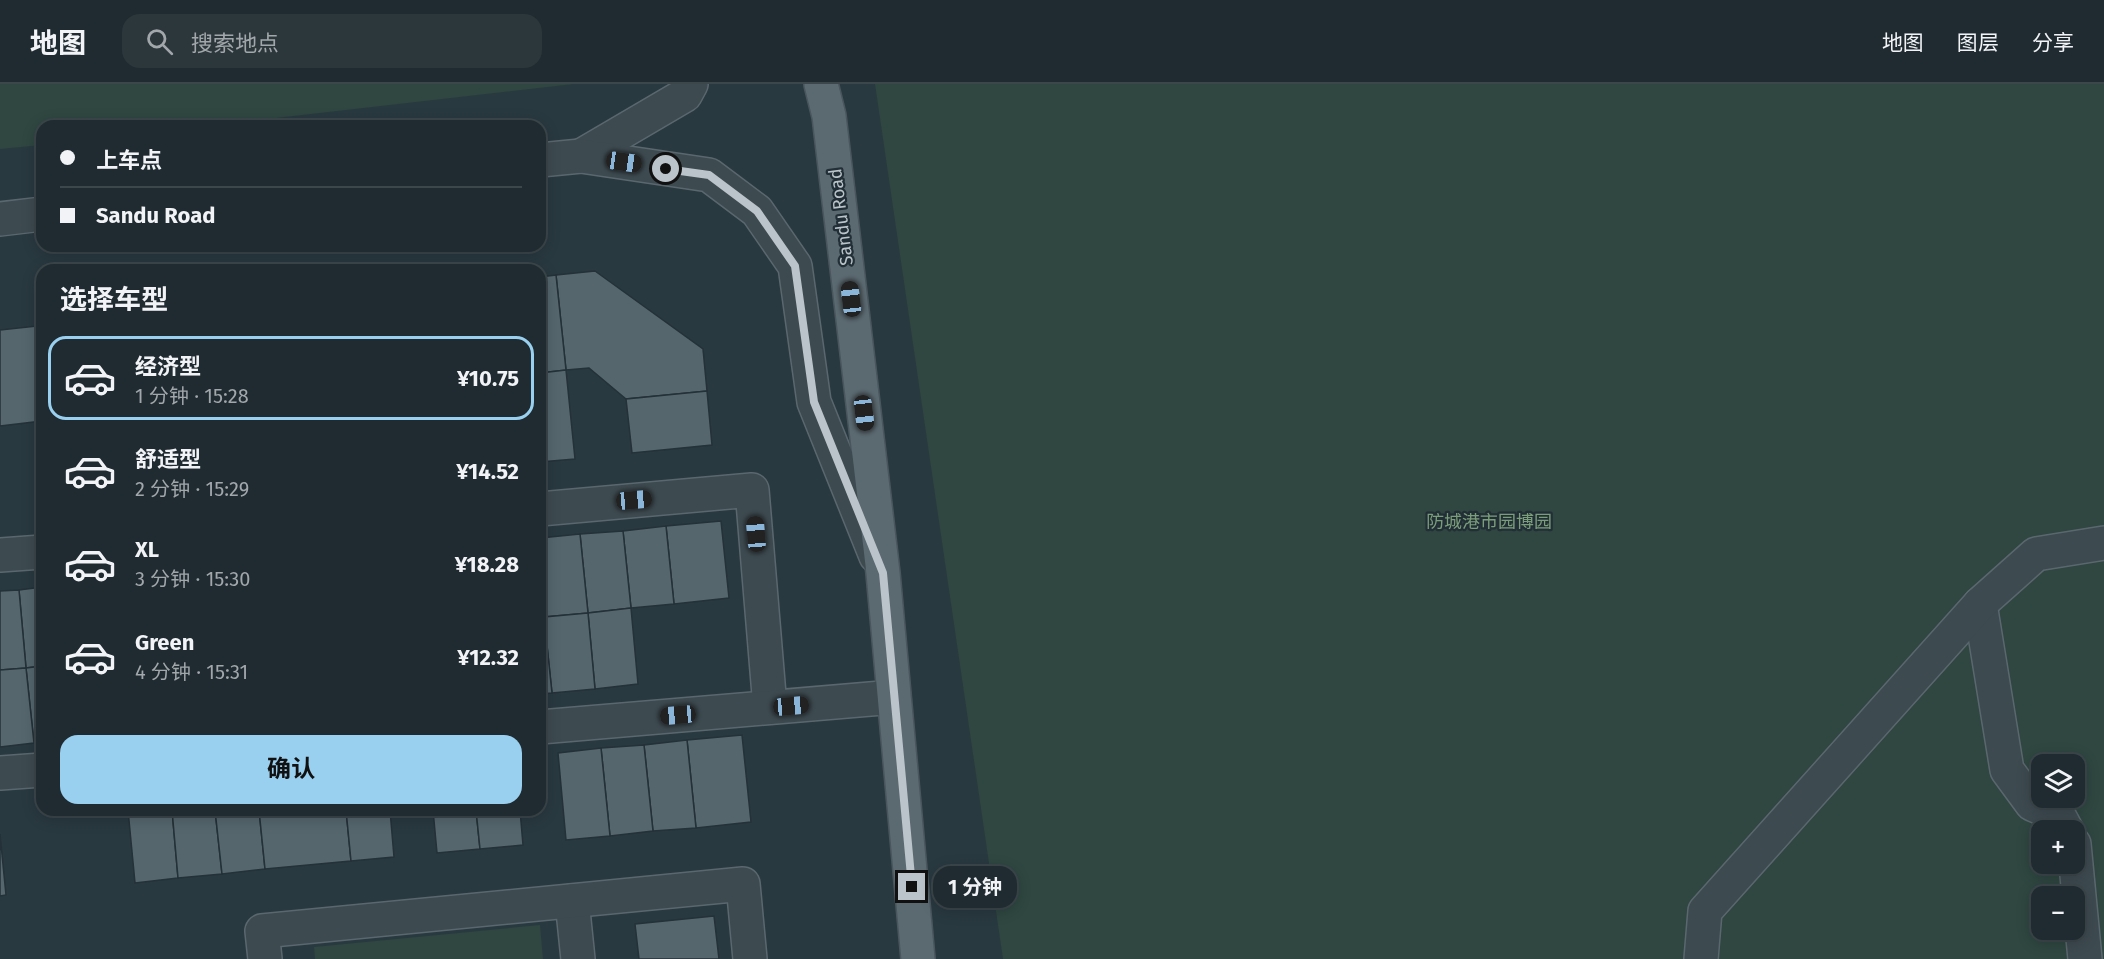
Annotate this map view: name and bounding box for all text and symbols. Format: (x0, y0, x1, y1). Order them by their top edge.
search box (122, 14, 542, 68)
icon: search (143, 25, 176, 58)
text: 地图 (30, 27, 86, 60)
text: 搜索地点 (191, 30, 279, 57)
text: 地图 (1882, 30, 1924, 56)
text: 图层 (1957, 30, 1999, 56)
text: 分享 (2032, 30, 2074, 56)
text: 上车点 (96, 147, 162, 174)
car (605, 151, 643, 173)
route start (652, 155, 679, 182)
street label: Sandu Road (824, 167, 858, 267)
text: Sandu Road (96, 202, 215, 229)
car (840, 280, 862, 318)
text: 选择车型 (60, 284, 168, 316)
icon: car (63, 351, 117, 405)
text: 经济型 (135, 353, 201, 380)
text: ¥10.75 (457, 365, 519, 392)
text: 1 分钟 · 15:28 (135, 384, 249, 408)
car (853, 394, 875, 432)
icon: car (63, 444, 117, 498)
text: 舒适型 (135, 446, 201, 473)
text: ¥14.52 (456, 458, 519, 485)
text: 2 分钟 · 15:29 (135, 477, 249, 501)
car (615, 489, 653, 511)
park label: 防城港市园博园 (1426, 511, 1552, 533)
car (745, 515, 767, 553)
text: XL (135, 536, 159, 563)
icon: car (63, 537, 117, 591)
text: ¥18.28 (455, 551, 519, 578)
text: 3 分钟 · 15:30 (135, 567, 250, 591)
text: Green (135, 629, 194, 656)
icon: car (63, 630, 117, 684)
text: ¥12.32 (457, 644, 519, 671)
text: 4 分钟 · 15:31 (135, 660, 248, 684)
car (772, 695, 810, 717)
car (659, 704, 697, 726)
button: 确认 (60, 735, 522, 804)
map controls (2031, 754, 2085, 940)
button: layers (2031, 754, 2085, 808)
button: + (2031, 820, 2085, 874)
callout: 1 分钟 (933, 866, 1017, 908)
route end (898, 873, 925, 900)
text: 1 分钟 (948, 875, 1002, 899)
button: − (2031, 886, 2085, 940)

